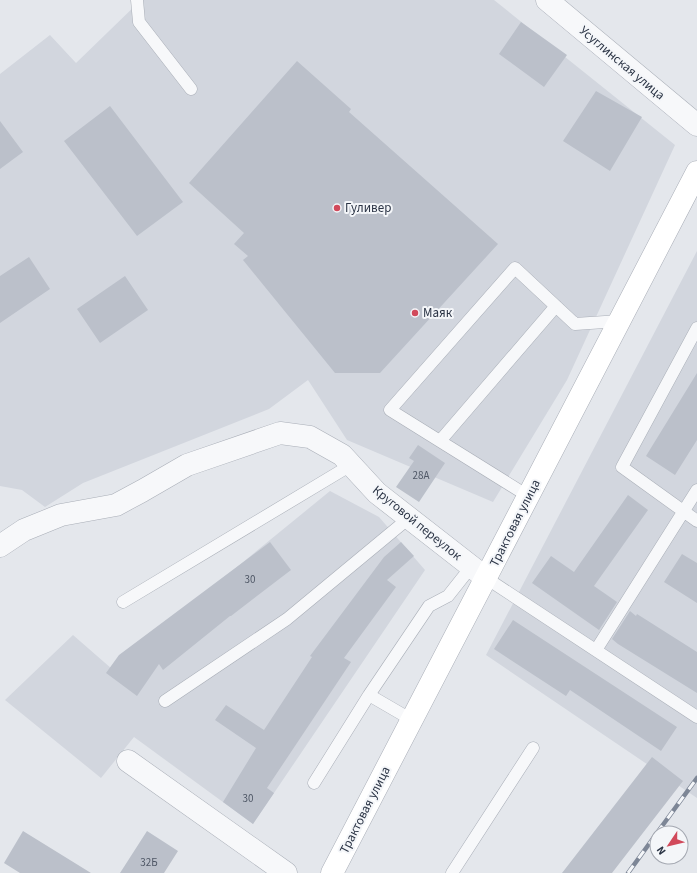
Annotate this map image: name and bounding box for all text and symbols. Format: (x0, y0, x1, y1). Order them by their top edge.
street label: Усуглинская улица (575, 22, 669, 104)
place label: Гуливер (345, 199, 391, 217)
marker: Гуливер (332, 203, 342, 213)
place label: Маяк (423, 304, 453, 322)
marker: Маяк (410, 308, 420, 318)
house number: 28А (413, 468, 429, 483)
street label: Трактовая улица (485, 476, 545, 570)
street label: Круговой переулок (369, 481, 466, 565)
house number: 30 (245, 572, 255, 587)
street label: Трактовая улица (335, 763, 395, 857)
house number: 30 (243, 791, 253, 806)
north arrow (649, 825, 689, 865)
text: N (653, 843, 669, 858)
house number: 32Б (140, 855, 158, 870)

